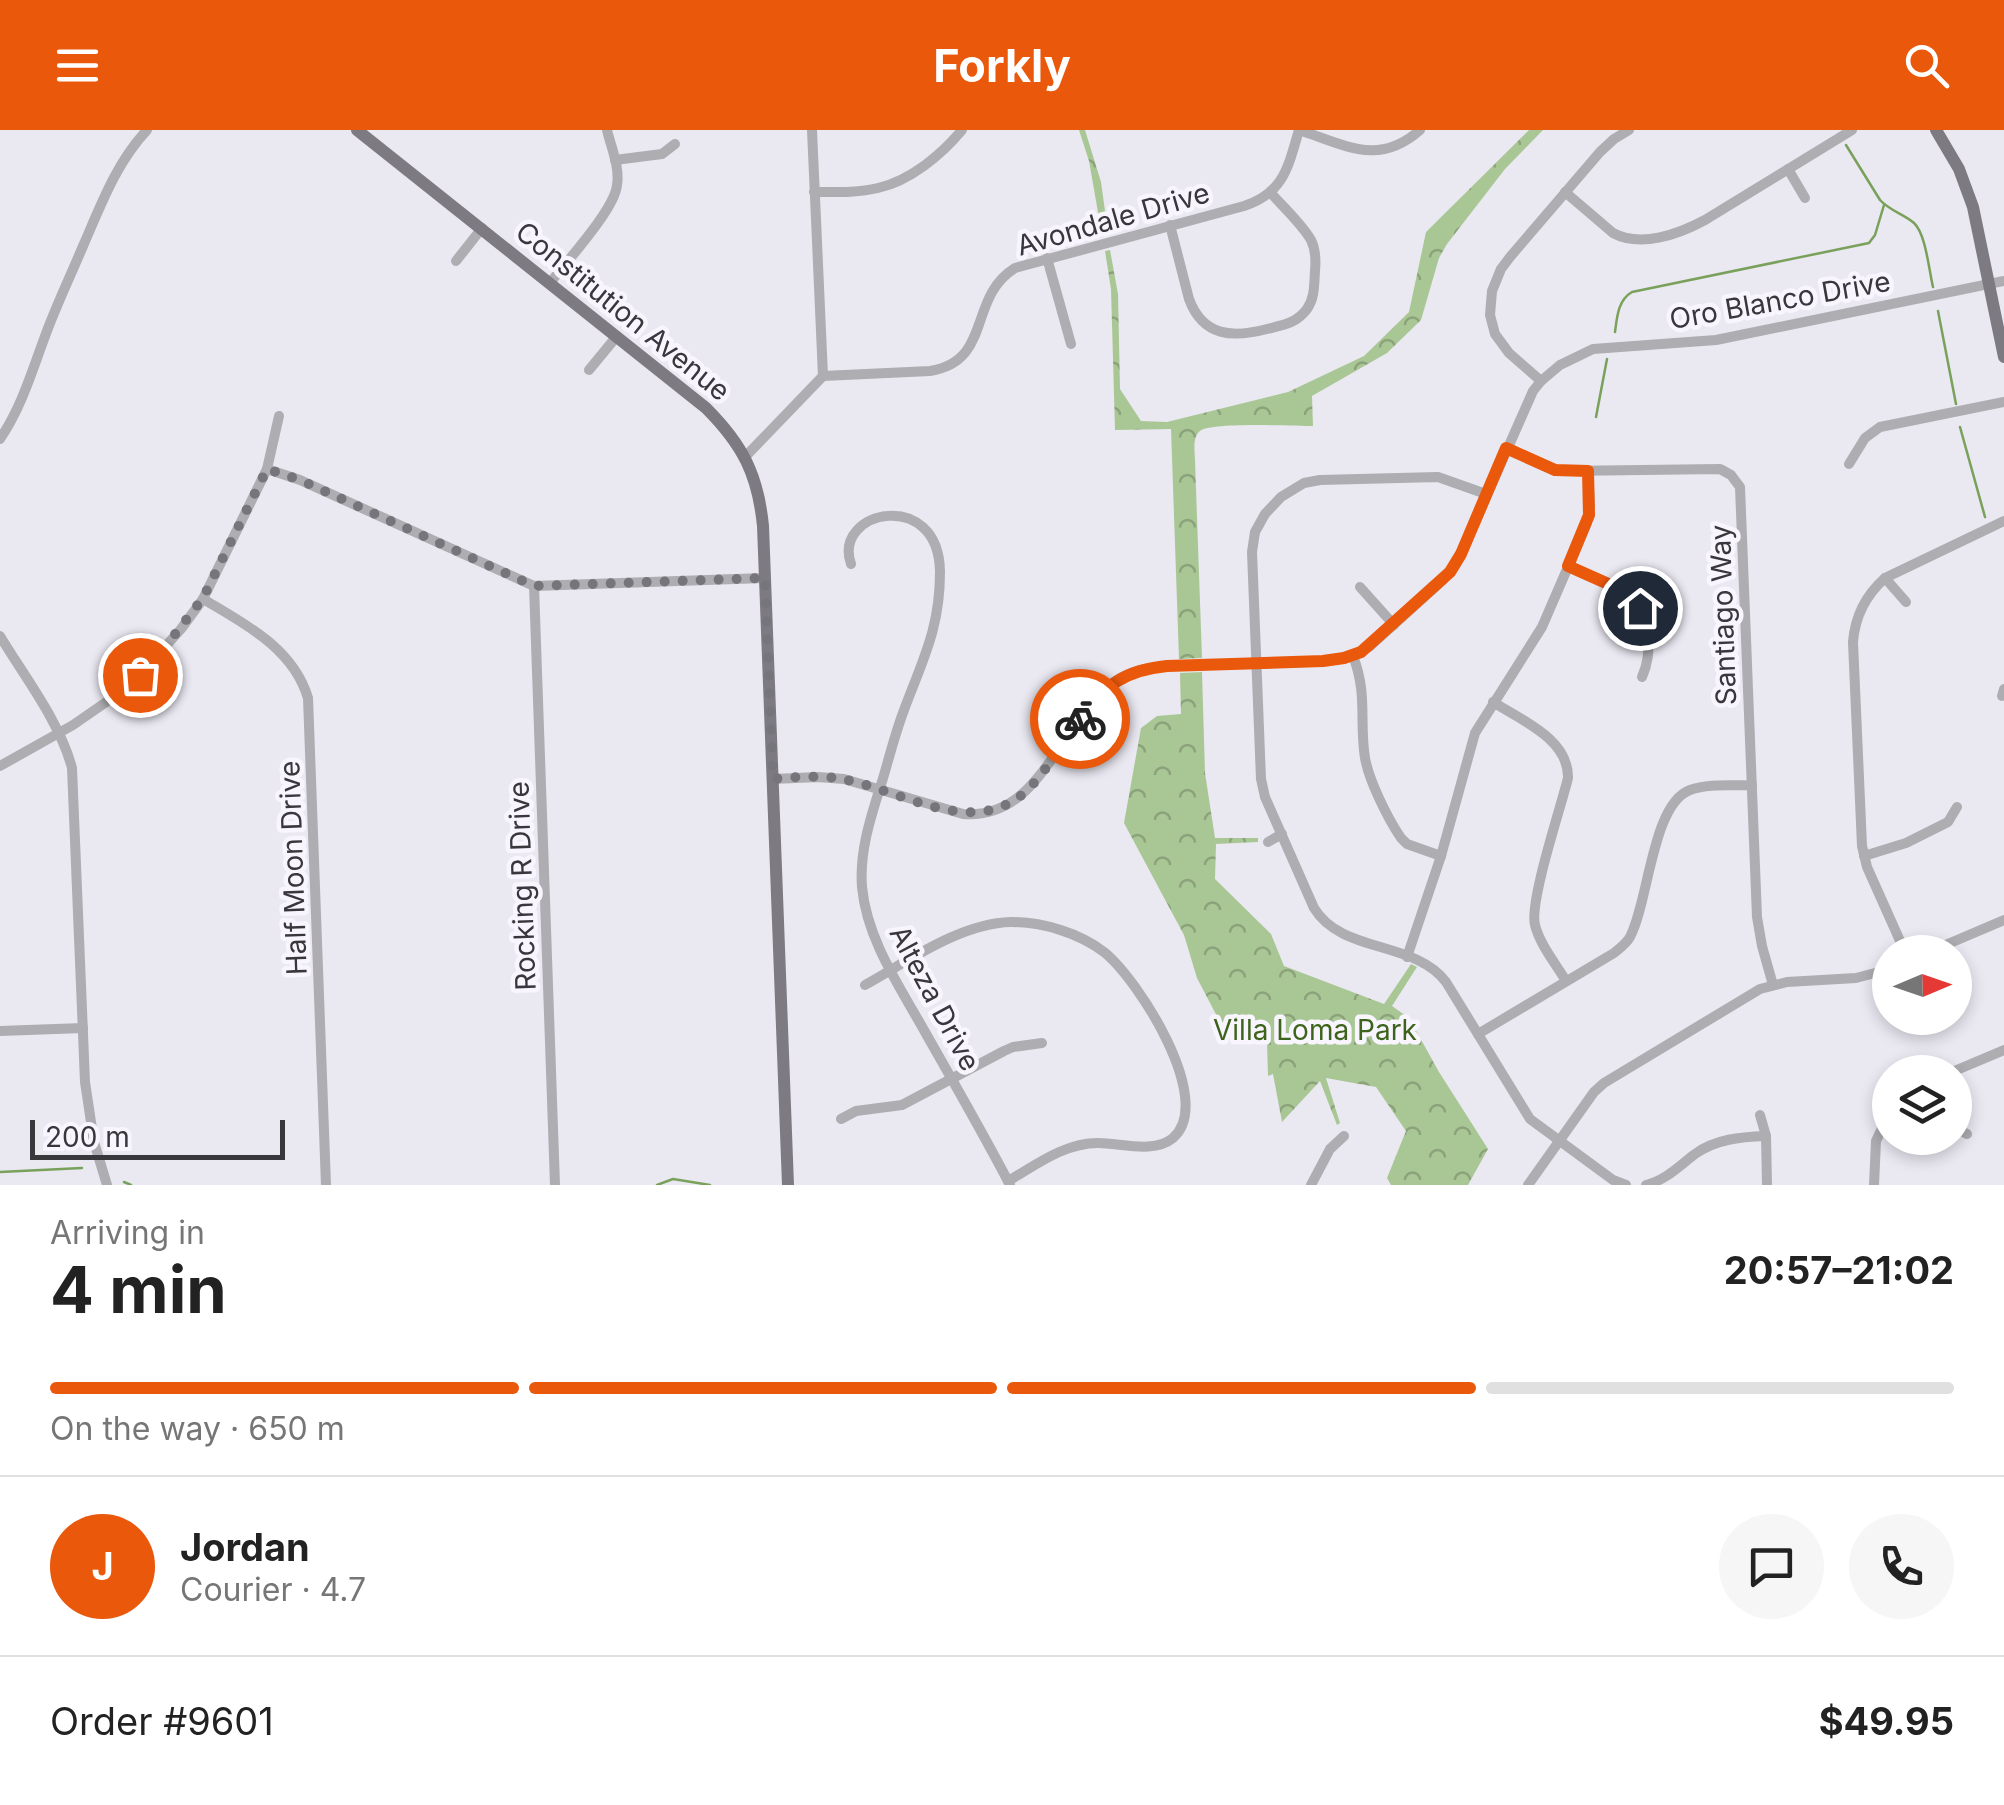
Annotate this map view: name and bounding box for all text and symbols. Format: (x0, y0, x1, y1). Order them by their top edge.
icon: menu (50, 38, 105, 93)
text: Forkly (933, 38, 1071, 93)
icon: search (1899, 38, 1954, 93)
street label: Avondale Drive (1013, 175, 1213, 263)
street label: Constitution Avenue (509, 214, 737, 408)
street label: Oro Blanco Drive (1667, 264, 1893, 336)
street label: Santiago Way (1703, 524, 1743, 706)
pin (1598, 566, 1683, 651)
icon: home (1613, 581, 1668, 636)
pin (98, 633, 183, 718)
icon: bag (113, 648, 168, 703)
courier (1030, 669, 1130, 769)
icon: bike (1053, 692, 1108, 747)
street label: Half Moon Drive (272, 760, 314, 976)
street label: Rocking R Drive (501, 781, 543, 991)
street label: Alteza Drive (882, 919, 988, 1077)
north arrow (1872, 935, 1972, 1035)
map controls (1872, 935, 1972, 1155)
park label: Villa Loma Park (1213, 1013, 1417, 1047)
button: layers (1872, 1055, 1972, 1155)
scale bar (30, 1115, 285, 1160)
text: 200 m (45, 1120, 130, 1154)
text: Arriving in (50, 1213, 205, 1252)
text: 20:57–21:02 (1724, 1247, 1954, 1293)
text: 4 min (50, 1250, 227, 1329)
text: On the way · 650 m (50, 1409, 345, 1448)
button: chat (1719, 1514, 1824, 1619)
button: phone (1849, 1514, 1954, 1619)
text: Jordan (180, 1524, 310, 1570)
text: J (91, 1543, 114, 1589)
text: Courier · 4.7 (180, 1570, 366, 1609)
text: Order #9601 (50, 1698, 274, 1744)
text: $49.95 (1819, 1698, 1954, 1744)

